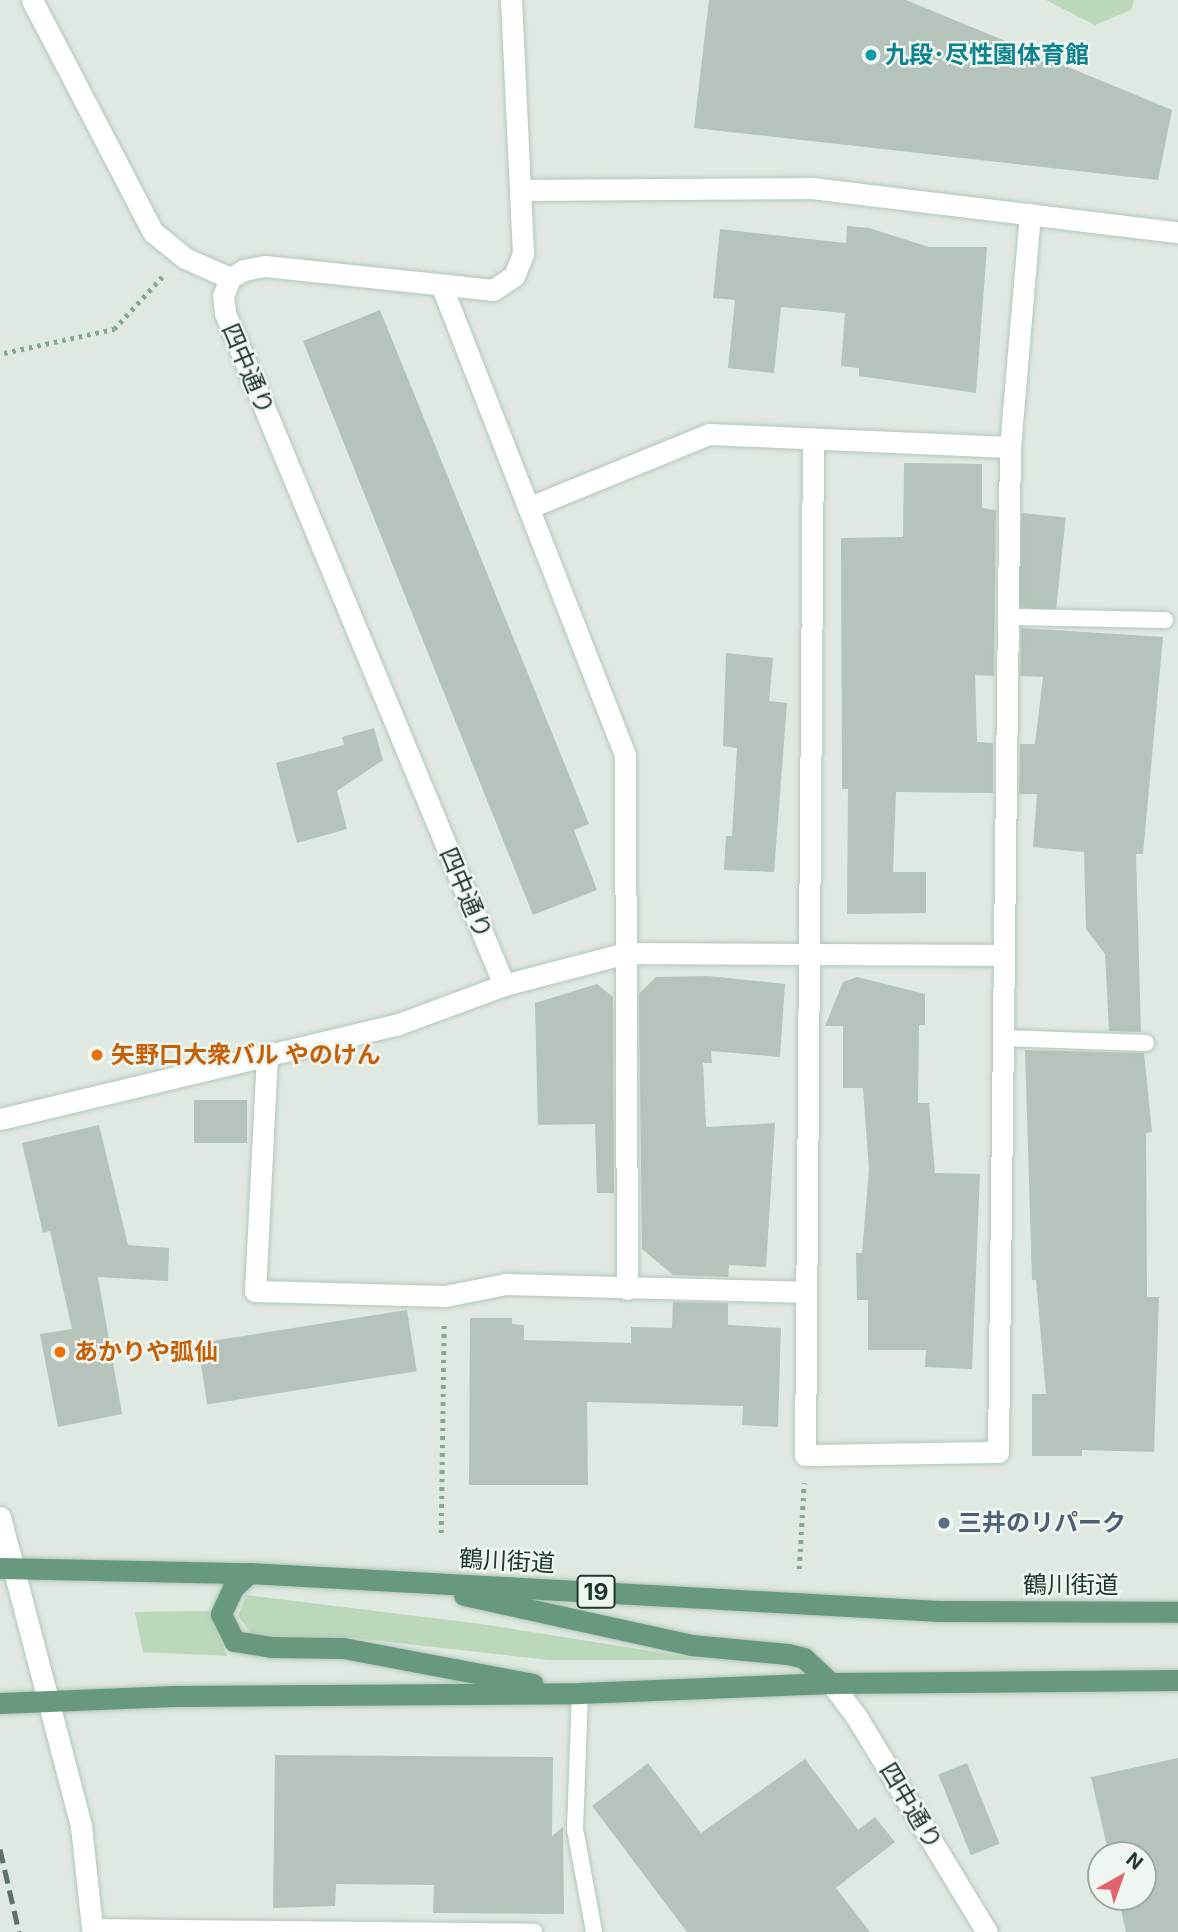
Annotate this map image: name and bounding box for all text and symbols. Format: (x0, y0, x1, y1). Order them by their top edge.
place label: 九段･尽性園体育館 (885, 41, 1089, 69)
marker: 九段･尽性園体育館 (863, 47, 879, 63)
street label: 四中通り (216, 319, 280, 419)
street label: 四中通り (434, 843, 498, 943)
place label: 矢野口大衆バル やのけん (111, 1041, 381, 1069)
marker: 矢野口大衆バル やのけん (89, 1047, 105, 1063)
place label: あかりや弧仙 (74, 1338, 218, 1366)
marker: あかりや弧仙 (52, 1344, 68, 1360)
place label: 三井のリパーク (958, 1509, 1126, 1537)
marker: 三井のリパーク (936, 1515, 952, 1531)
street label: 鶴川街道 (458, 1544, 556, 1578)
street label: 鶴川街道 (1023, 1571, 1119, 1599)
road number: 19 (575, 1572, 617, 1611)
street label: 四中通り (874, 1757, 948, 1855)
north arrow (1087, 1841, 1157, 1911)
text: N (1122, 1848, 1147, 1875)

